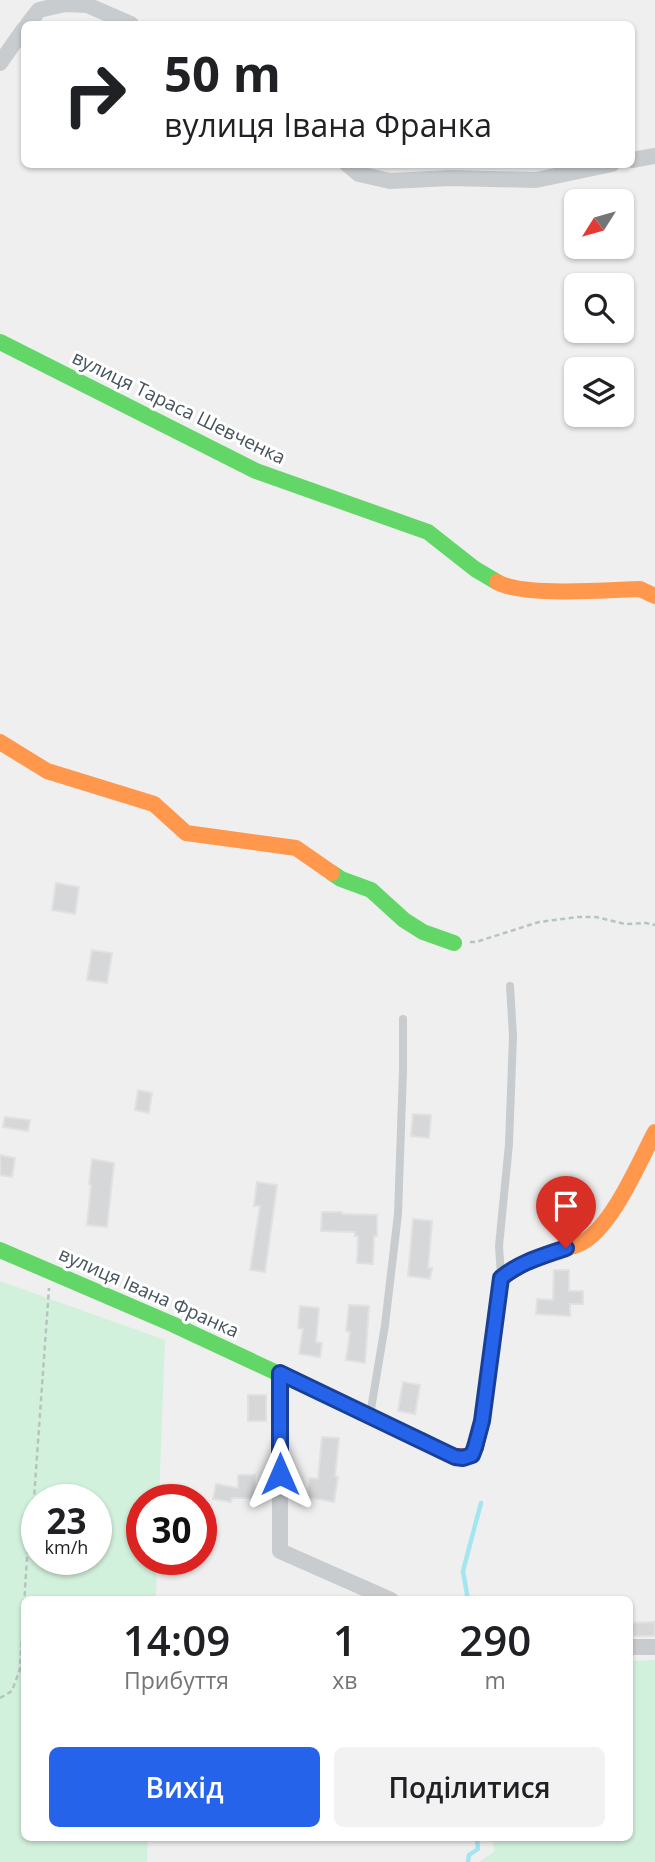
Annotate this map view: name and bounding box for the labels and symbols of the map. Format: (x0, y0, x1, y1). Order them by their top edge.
north arrow (564, 189, 634, 259)
street label: вулиця Тараса Шевченка (68, 344, 290, 470)
pin (536, 1176, 596, 1248)
street label: вулиця Івана Франка (55, 1241, 243, 1343)
position arrow (243, 1437, 317, 1511)
speed limit sign: 30 (126, 1484, 217, 1575)

